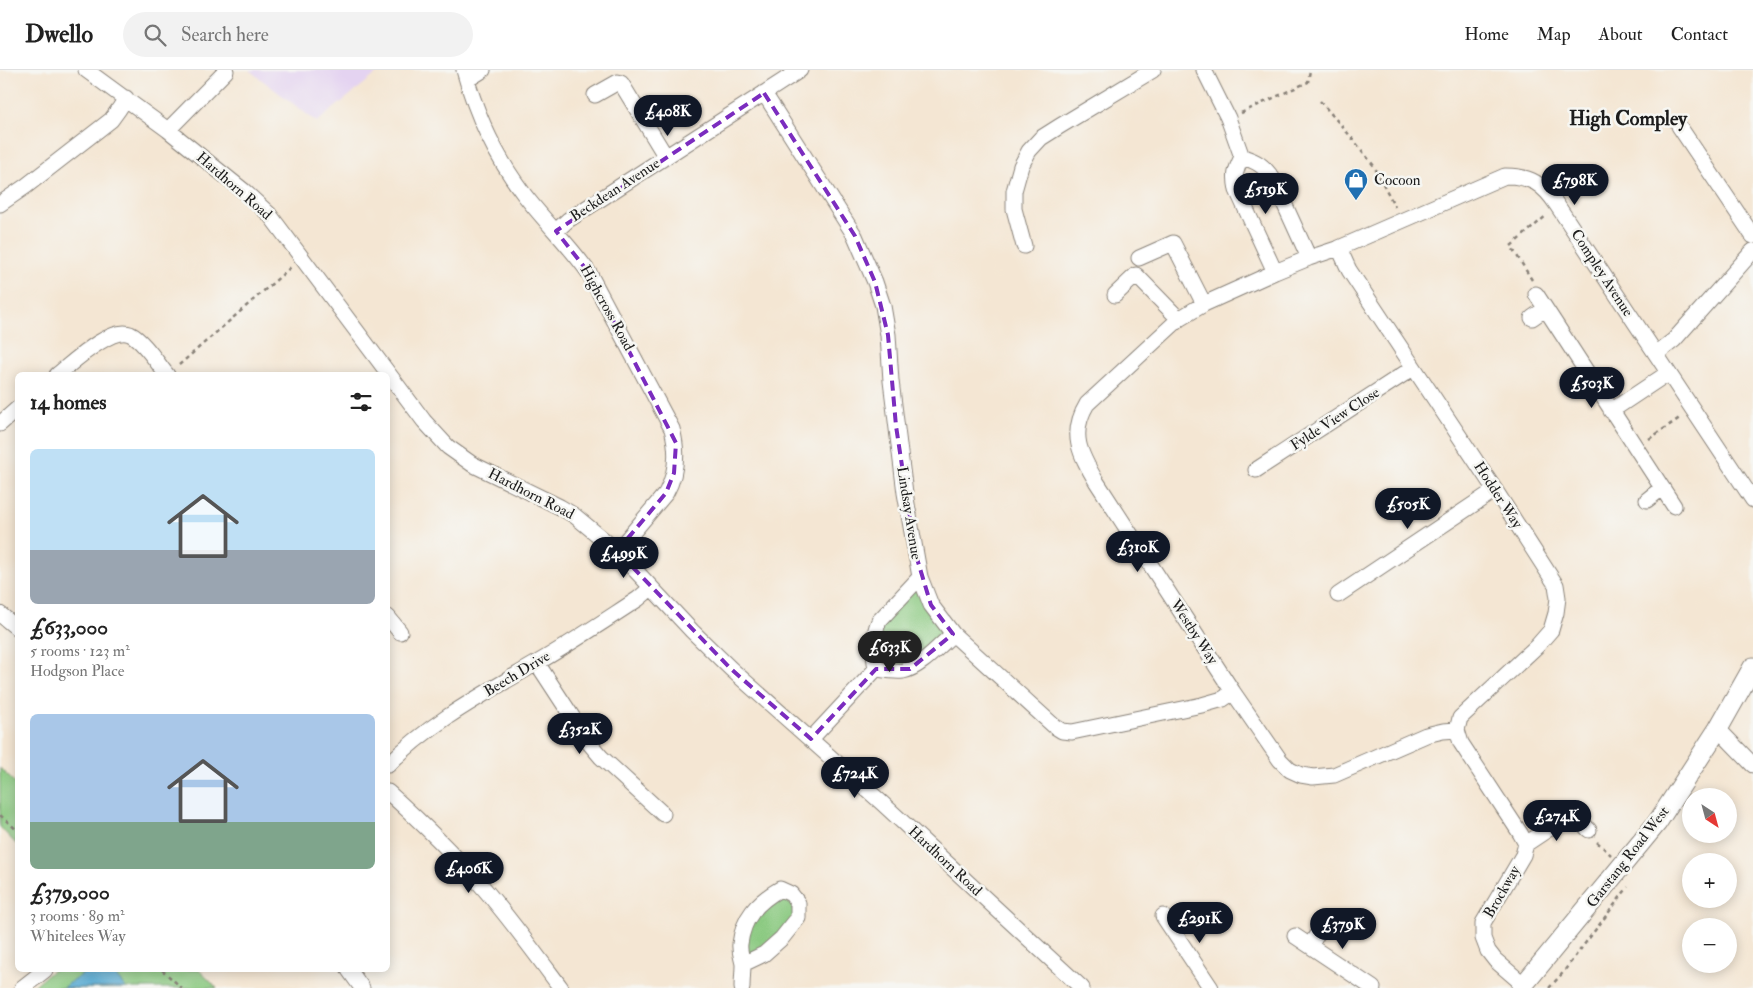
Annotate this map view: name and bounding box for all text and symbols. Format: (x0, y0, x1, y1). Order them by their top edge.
search box (123, 12, 473, 57)
text: Dwello (25, 19, 93, 50)
icon: search (141, 21, 169, 49)
text: Search here (181, 23, 269, 47)
text: Home (1464, 23, 1509, 46)
text: Map (1537, 23, 1571, 46)
text: About (1599, 23, 1643, 46)
text: Contact (1671, 23, 1728, 46)
pin: £408K (633, 94, 703, 137)
text: £408K (645, 101, 691, 121)
district label: High Compley (1569, 106, 1688, 132)
street label: Hardhorn Road (192, 148, 276, 224)
street label: Beckdean Avenue (567, 154, 663, 226)
pin: £798K (1540, 164, 1610, 206)
shop icon: Cocoon (1343, 167, 1369, 201)
text: £798K (1553, 170, 1598, 190)
place label: Cocoon (1374, 171, 1421, 190)
pin: £519K (1231, 172, 1301, 215)
text: £519K (1245, 179, 1287, 199)
street label: Compley Avenue (1566, 226, 1637, 321)
street label: Highcross Road (576, 262, 639, 355)
pin: £503K (1557, 366, 1627, 409)
text: £503K (1570, 373, 1614, 393)
street label: Fylde View Close (1287, 383, 1383, 455)
icon: filters (347, 388, 375, 416)
text: 14 homes (30, 389, 107, 416)
street label: Hodder Way (1469, 458, 1527, 532)
street label: Hardhorn Road (485, 464, 578, 524)
street label: Lindsay Avenue (892, 465, 926, 561)
icon: home (158, 481, 248, 571)
pin: £505K (1373, 488, 1443, 530)
text: £505K (1386, 494, 1430, 514)
pin: £310K (1103, 530, 1173, 573)
pin: £499K (589, 536, 659, 579)
text: £310K (1117, 537, 1159, 557)
text: £499K (601, 543, 647, 563)
street label: Westby Way (1165, 595, 1222, 668)
text: £633,000 (30, 614, 108, 641)
pin: £633K (855, 630, 925, 673)
text: £633K (869, 637, 911, 657)
text: 5 rooms · 123 m² (30, 641, 130, 661)
street label: Beech Drive (480, 647, 554, 701)
text: Hodgson Place (30, 661, 124, 681)
pin: £352K (545, 712, 615, 755)
text: £352K (558, 719, 602, 739)
icon: home (158, 746, 248, 836)
pin: £724K (820, 756, 890, 799)
text: £724K (832, 763, 878, 783)
north arrow (1682, 788, 1738, 842)
map controls (1682, 788, 1737, 973)
pin: £274K (1522, 800, 1592, 842)
street label: Garstang Road West (1582, 802, 1674, 912)
text: £274K (1534, 806, 1580, 826)
street label: Hardhorn Road (904, 822, 986, 901)
pin: £406K (434, 852, 504, 894)
button: + (1682, 853, 1737, 908)
text: £406K (446, 858, 492, 878)
street label: Brockway (1479, 862, 1525, 922)
text: £379,000 (30, 879, 110, 906)
pin: £291K (1165, 902, 1235, 944)
text: 3 rooms · 89 m² (30, 906, 125, 926)
text: £291K (1178, 908, 1222, 928)
pin: £379K (1308, 908, 1378, 950)
text: £379K (1321, 914, 1365, 934)
button: − (1682, 918, 1737, 973)
text: Whitelees Way (30, 926, 125, 946)

